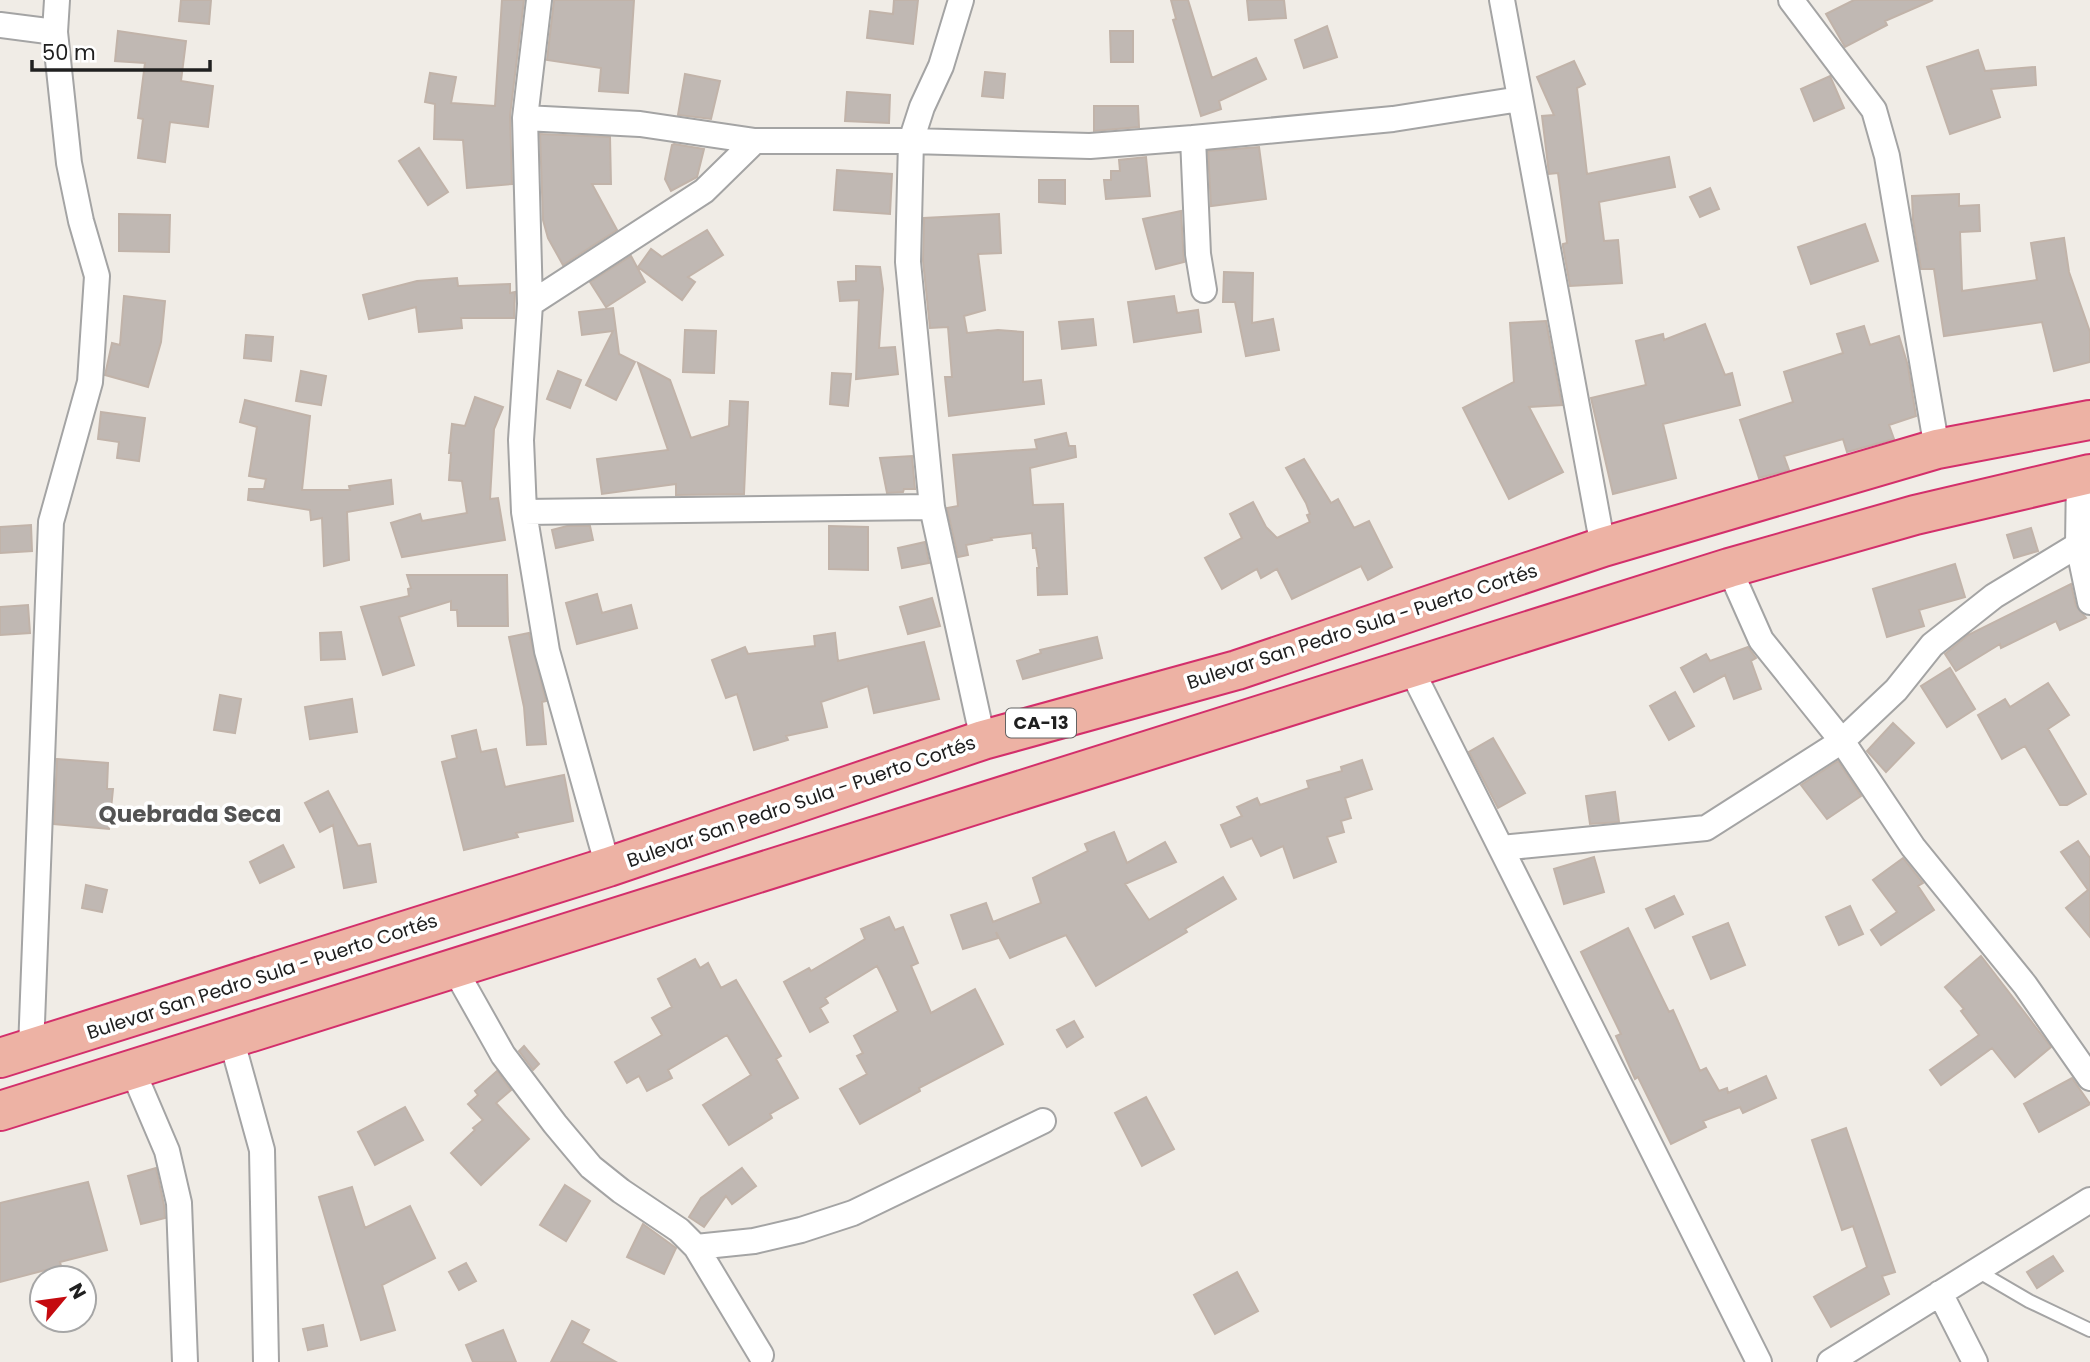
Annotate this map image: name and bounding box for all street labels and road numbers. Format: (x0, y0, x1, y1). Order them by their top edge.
street label: Bulevar San Pedro Sula - Puerto Cortés (1183, 557, 1541, 696)
road number: CA-13 (1006, 708, 1076, 738)
street label: Bulevar San Pedro Sula - Puerto Cortés (623, 729, 979, 874)
street label: Bulevar San Pedro Sula - Puerto Cortés (83, 907, 441, 1046)

